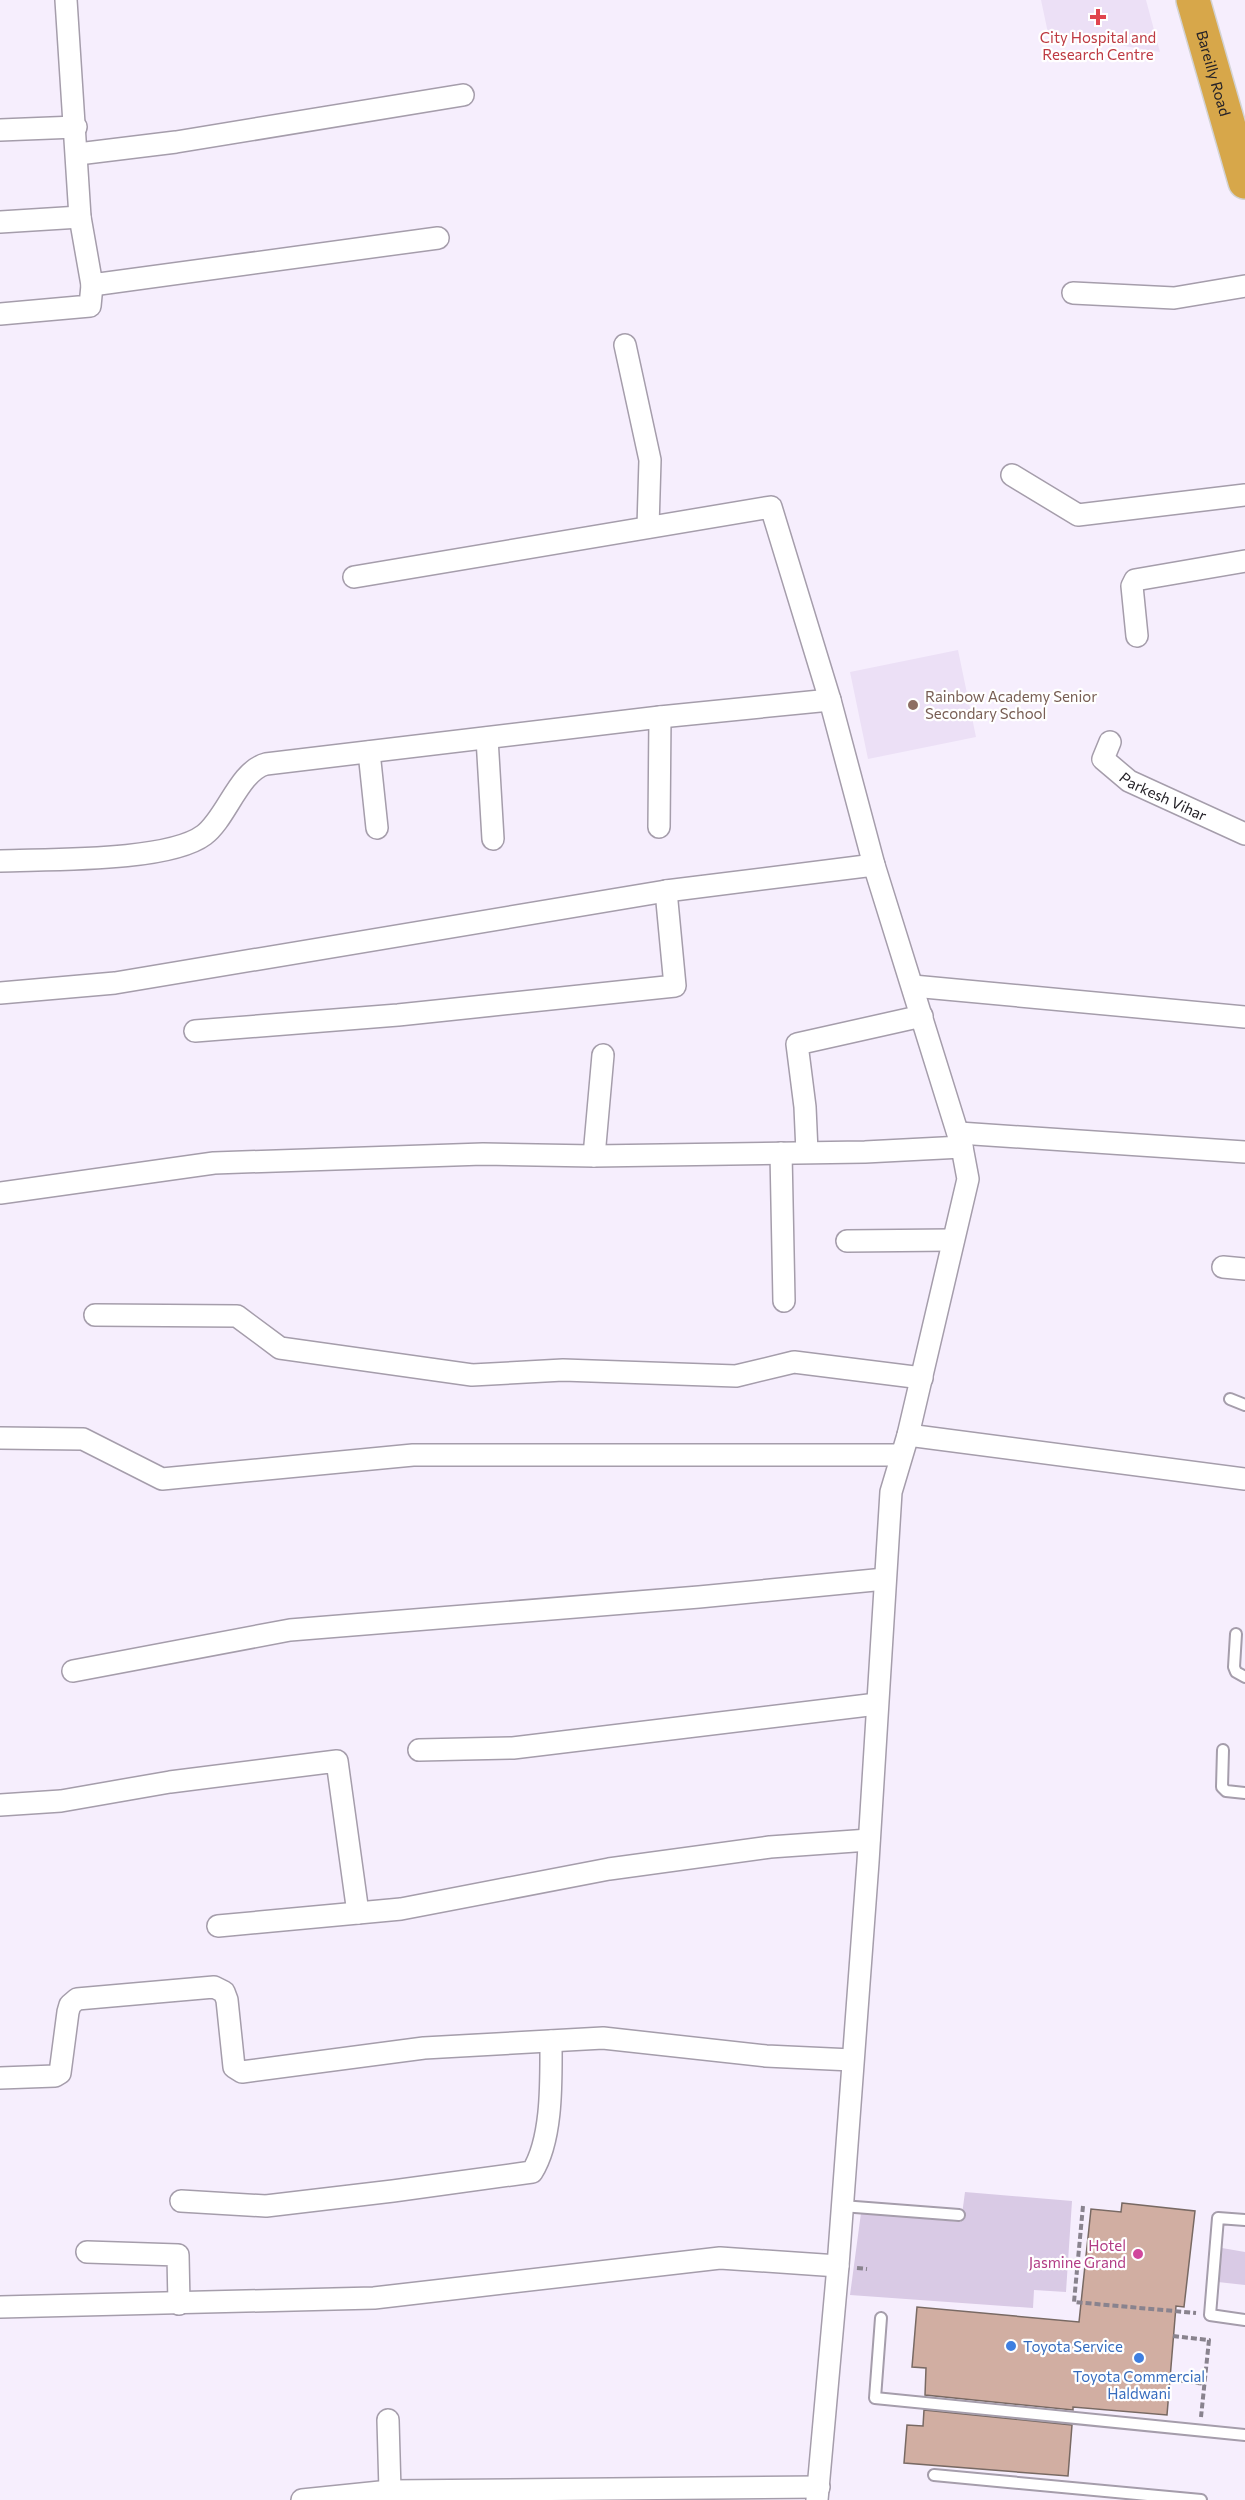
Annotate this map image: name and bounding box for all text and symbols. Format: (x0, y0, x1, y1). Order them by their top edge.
marker: City Hospital and Research Centre (1089, 8, 1107, 26)
place label: City Hospital and Research Centre (1040, 28, 1156, 63)
street label: Bareilly Road (1193, 28, 1235, 118)
place label: Rainbow Academy Senior Secondary School (925, 687, 1097, 722)
marker: Rainbow Academy Senior Secondary School (906, 698, 920, 712)
street label: Parkesh Vihar (1116, 768, 1210, 824)
place label: Hotel Jasmine Grand (1029, 2236, 1126, 2271)
marker: Hotel Jasmine Grand (1131, 2247, 1145, 2261)
place label: Toyota Service (1023, 2337, 1123, 2355)
marker: Toyota Service (1004, 2339, 1018, 2353)
marker: Toyota Commercial Haldwani (1132, 2351, 1146, 2365)
place label: Toyota Commercial Haldwani (1073, 2367, 1205, 2402)

